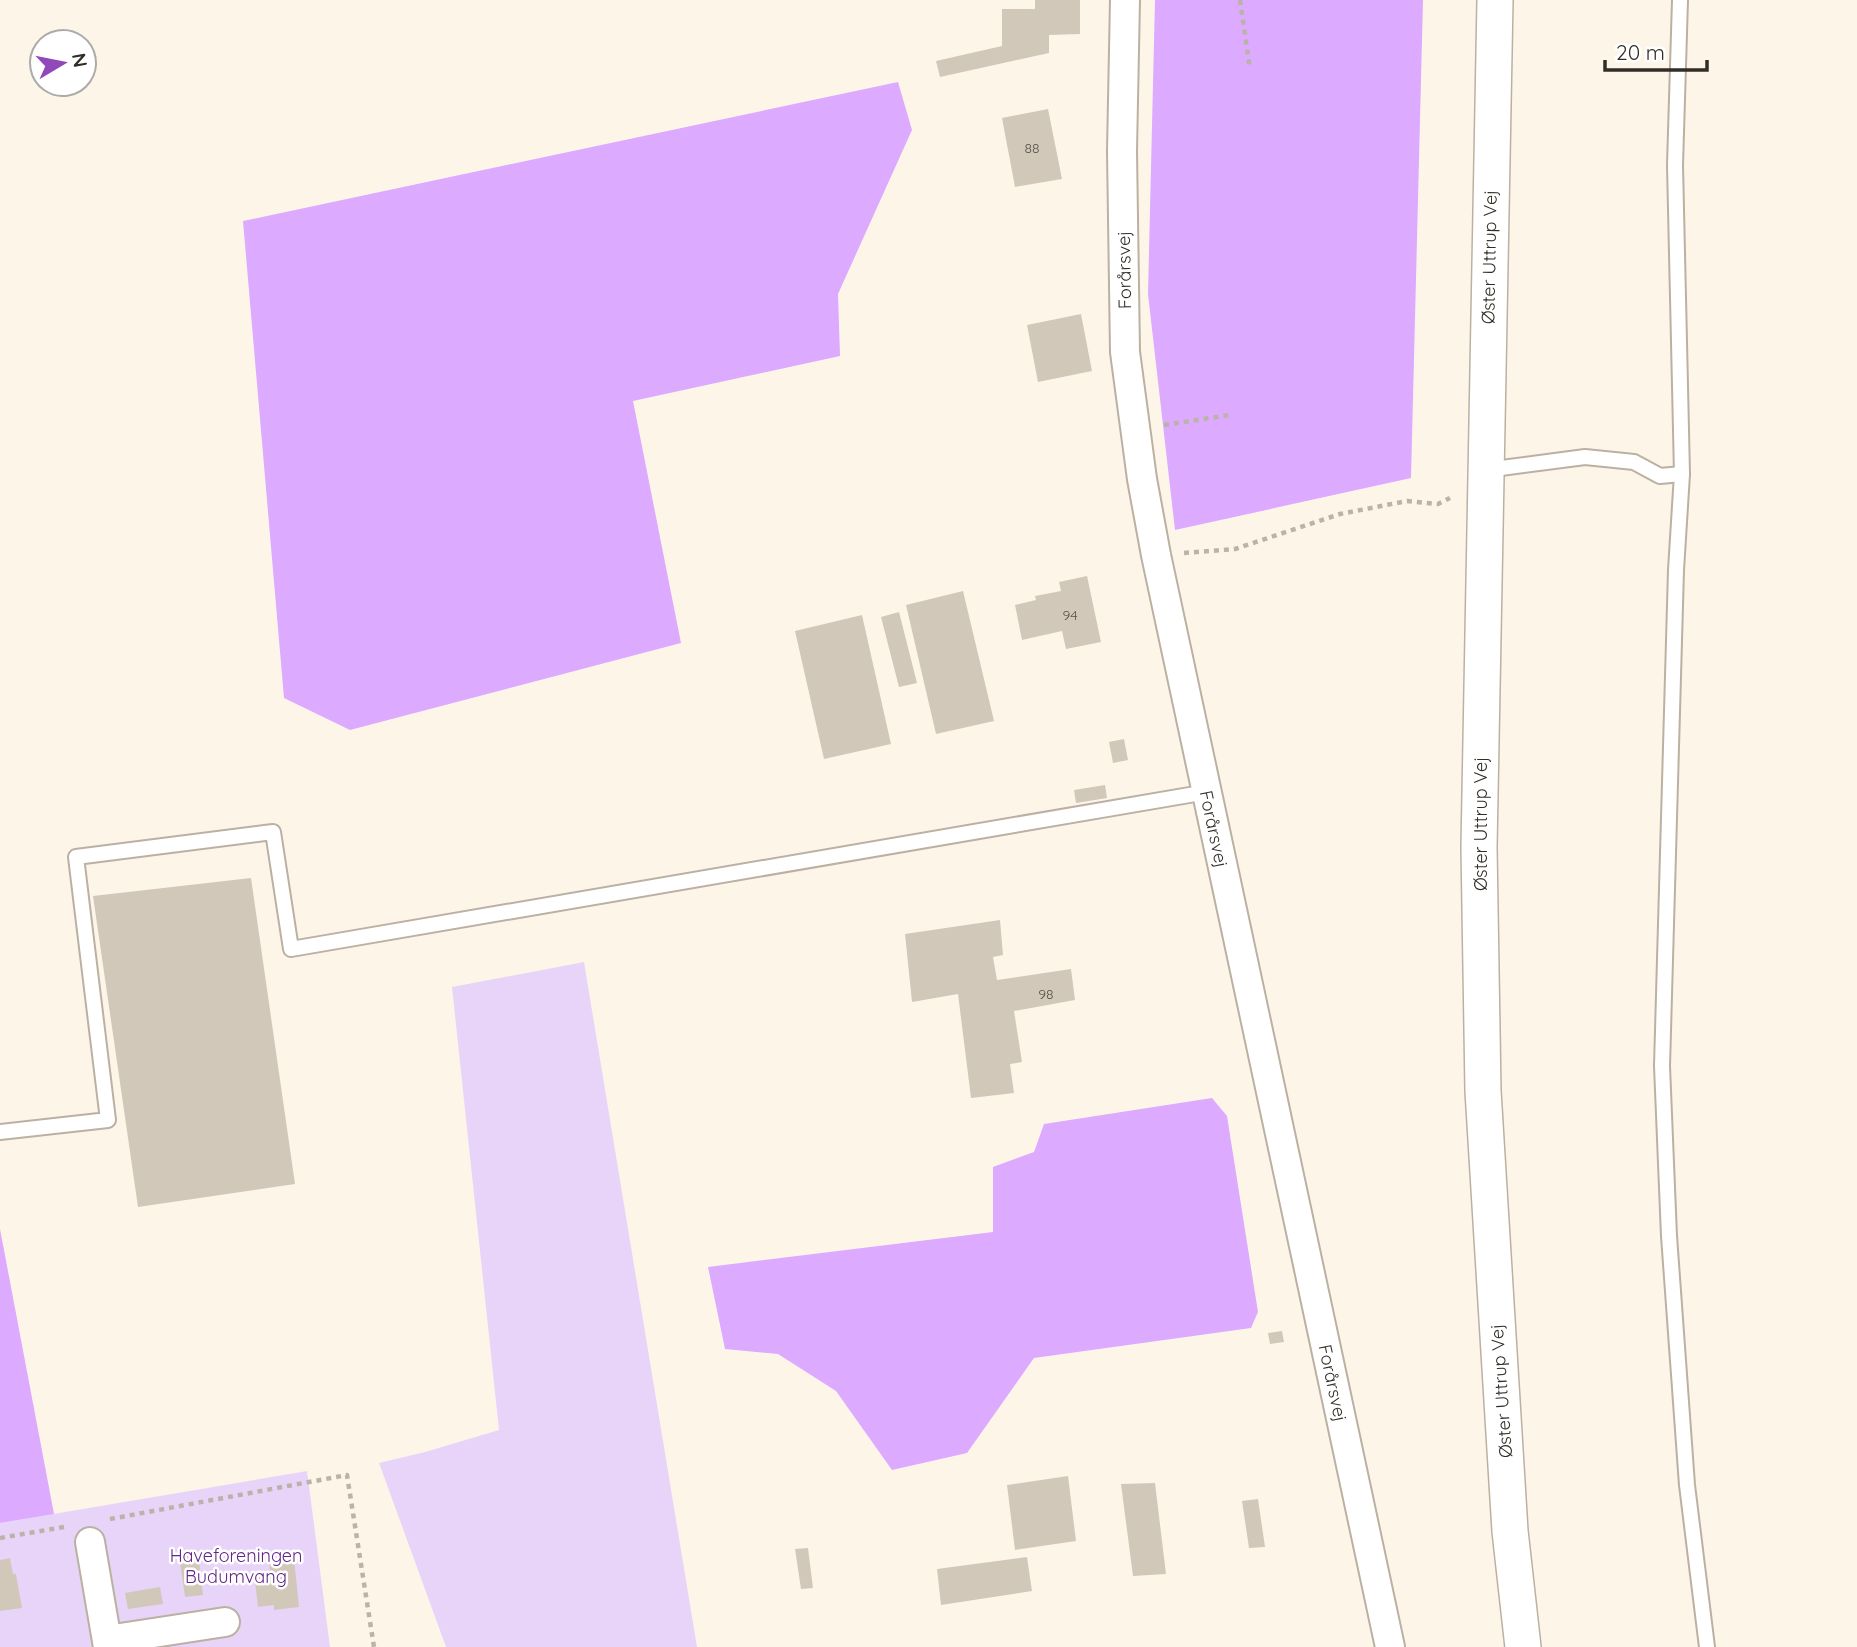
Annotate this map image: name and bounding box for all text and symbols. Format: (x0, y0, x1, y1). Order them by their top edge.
north arrow (28, 28, 98, 98)
scale bar (1605, 28, 1706, 72)
text: 20 m (1616, 39, 1665, 65)
text: N (67, 51, 93, 69)
house number: 88 (1024, 139, 1040, 157)
street label: Øster Uttrup Vej (1476, 190, 1502, 324)
street label: Forårsvej (1112, 231, 1136, 309)
house number: 94 (1062, 606, 1078, 624)
street label: Øster Uttrup Vej (1469, 757, 1492, 891)
street label: Forårsvej (1195, 788, 1233, 870)
house number: 98 (1038, 985, 1054, 1003)
street label: Øster Uttrup Vej (1485, 1323, 1517, 1459)
street label: Forårsvej (1314, 1342, 1352, 1424)
park label: Haveforeningen Budumvang (170, 1544, 302, 1588)

